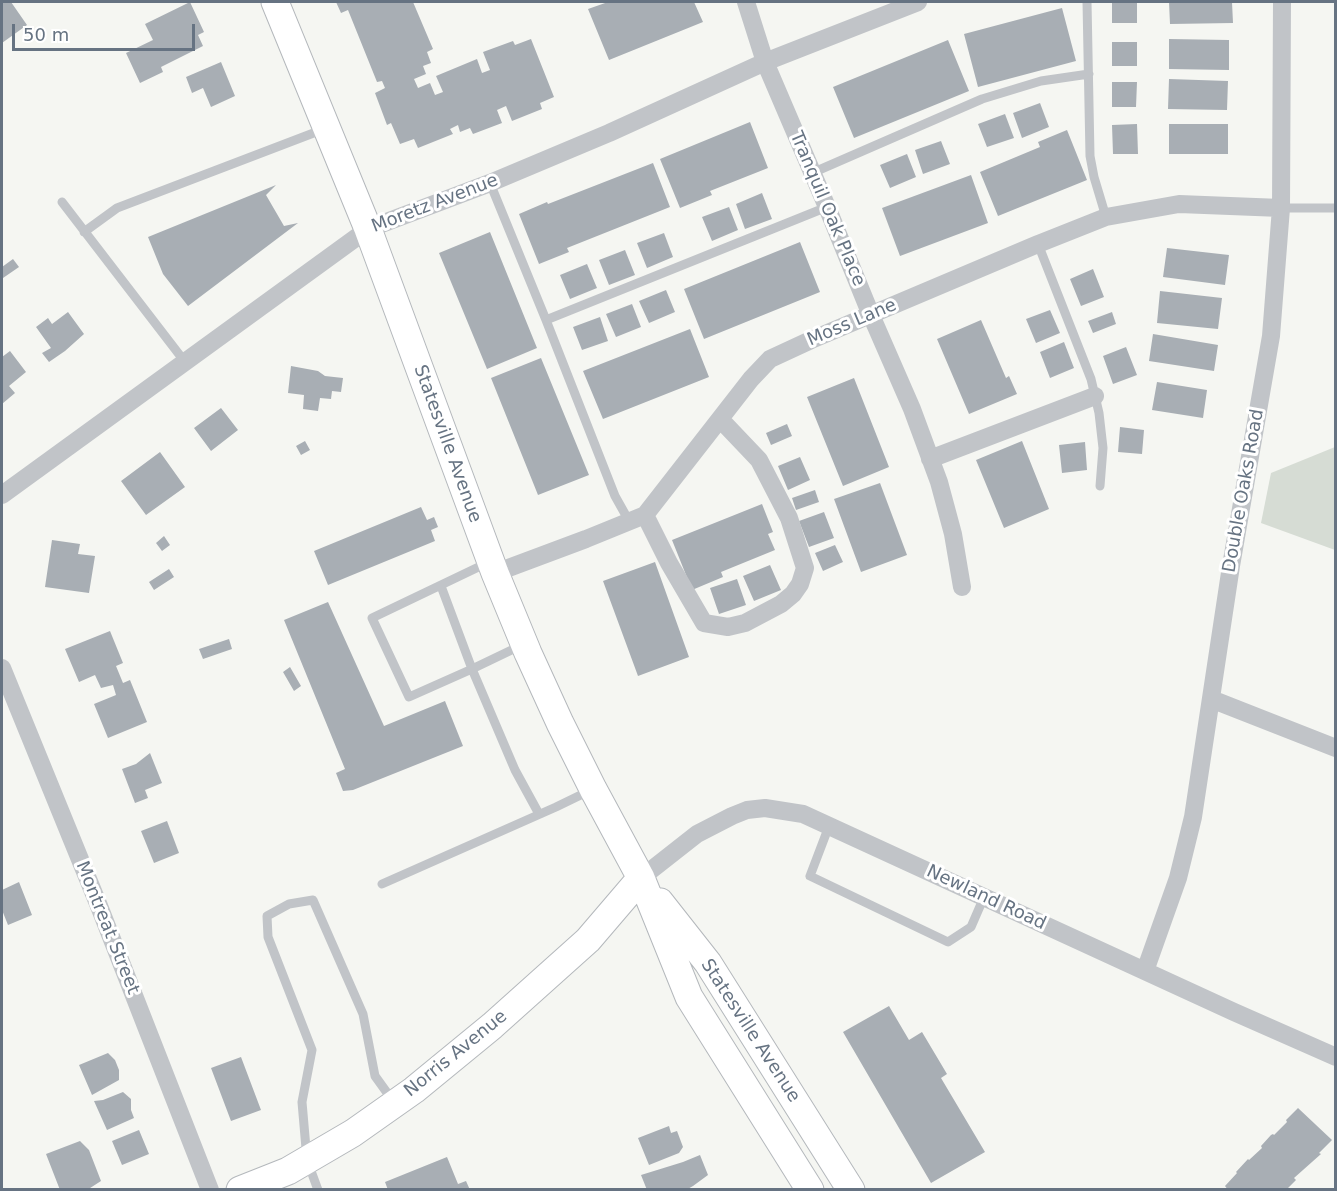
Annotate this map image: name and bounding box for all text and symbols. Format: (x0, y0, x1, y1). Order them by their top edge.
scale bar (15, 12, 198, 50)
text: 50 m (23, 24, 69, 45)
street label: Tranquil Oak Place (785, 128, 869, 290)
street label: Moretz Avenue (369, 170, 501, 238)
street label: Moss Lane (804, 295, 900, 351)
street label: Statesville Avenue (408, 362, 486, 526)
street label: Double Oaks Road (1219, 408, 1269, 574)
street label: Montreat Street (70, 858, 144, 998)
street label: Newland Road (923, 861, 1049, 935)
street label: Statesville Avenue (696, 955, 804, 1107)
street label: Norris Avenue (400, 1006, 512, 1102)

